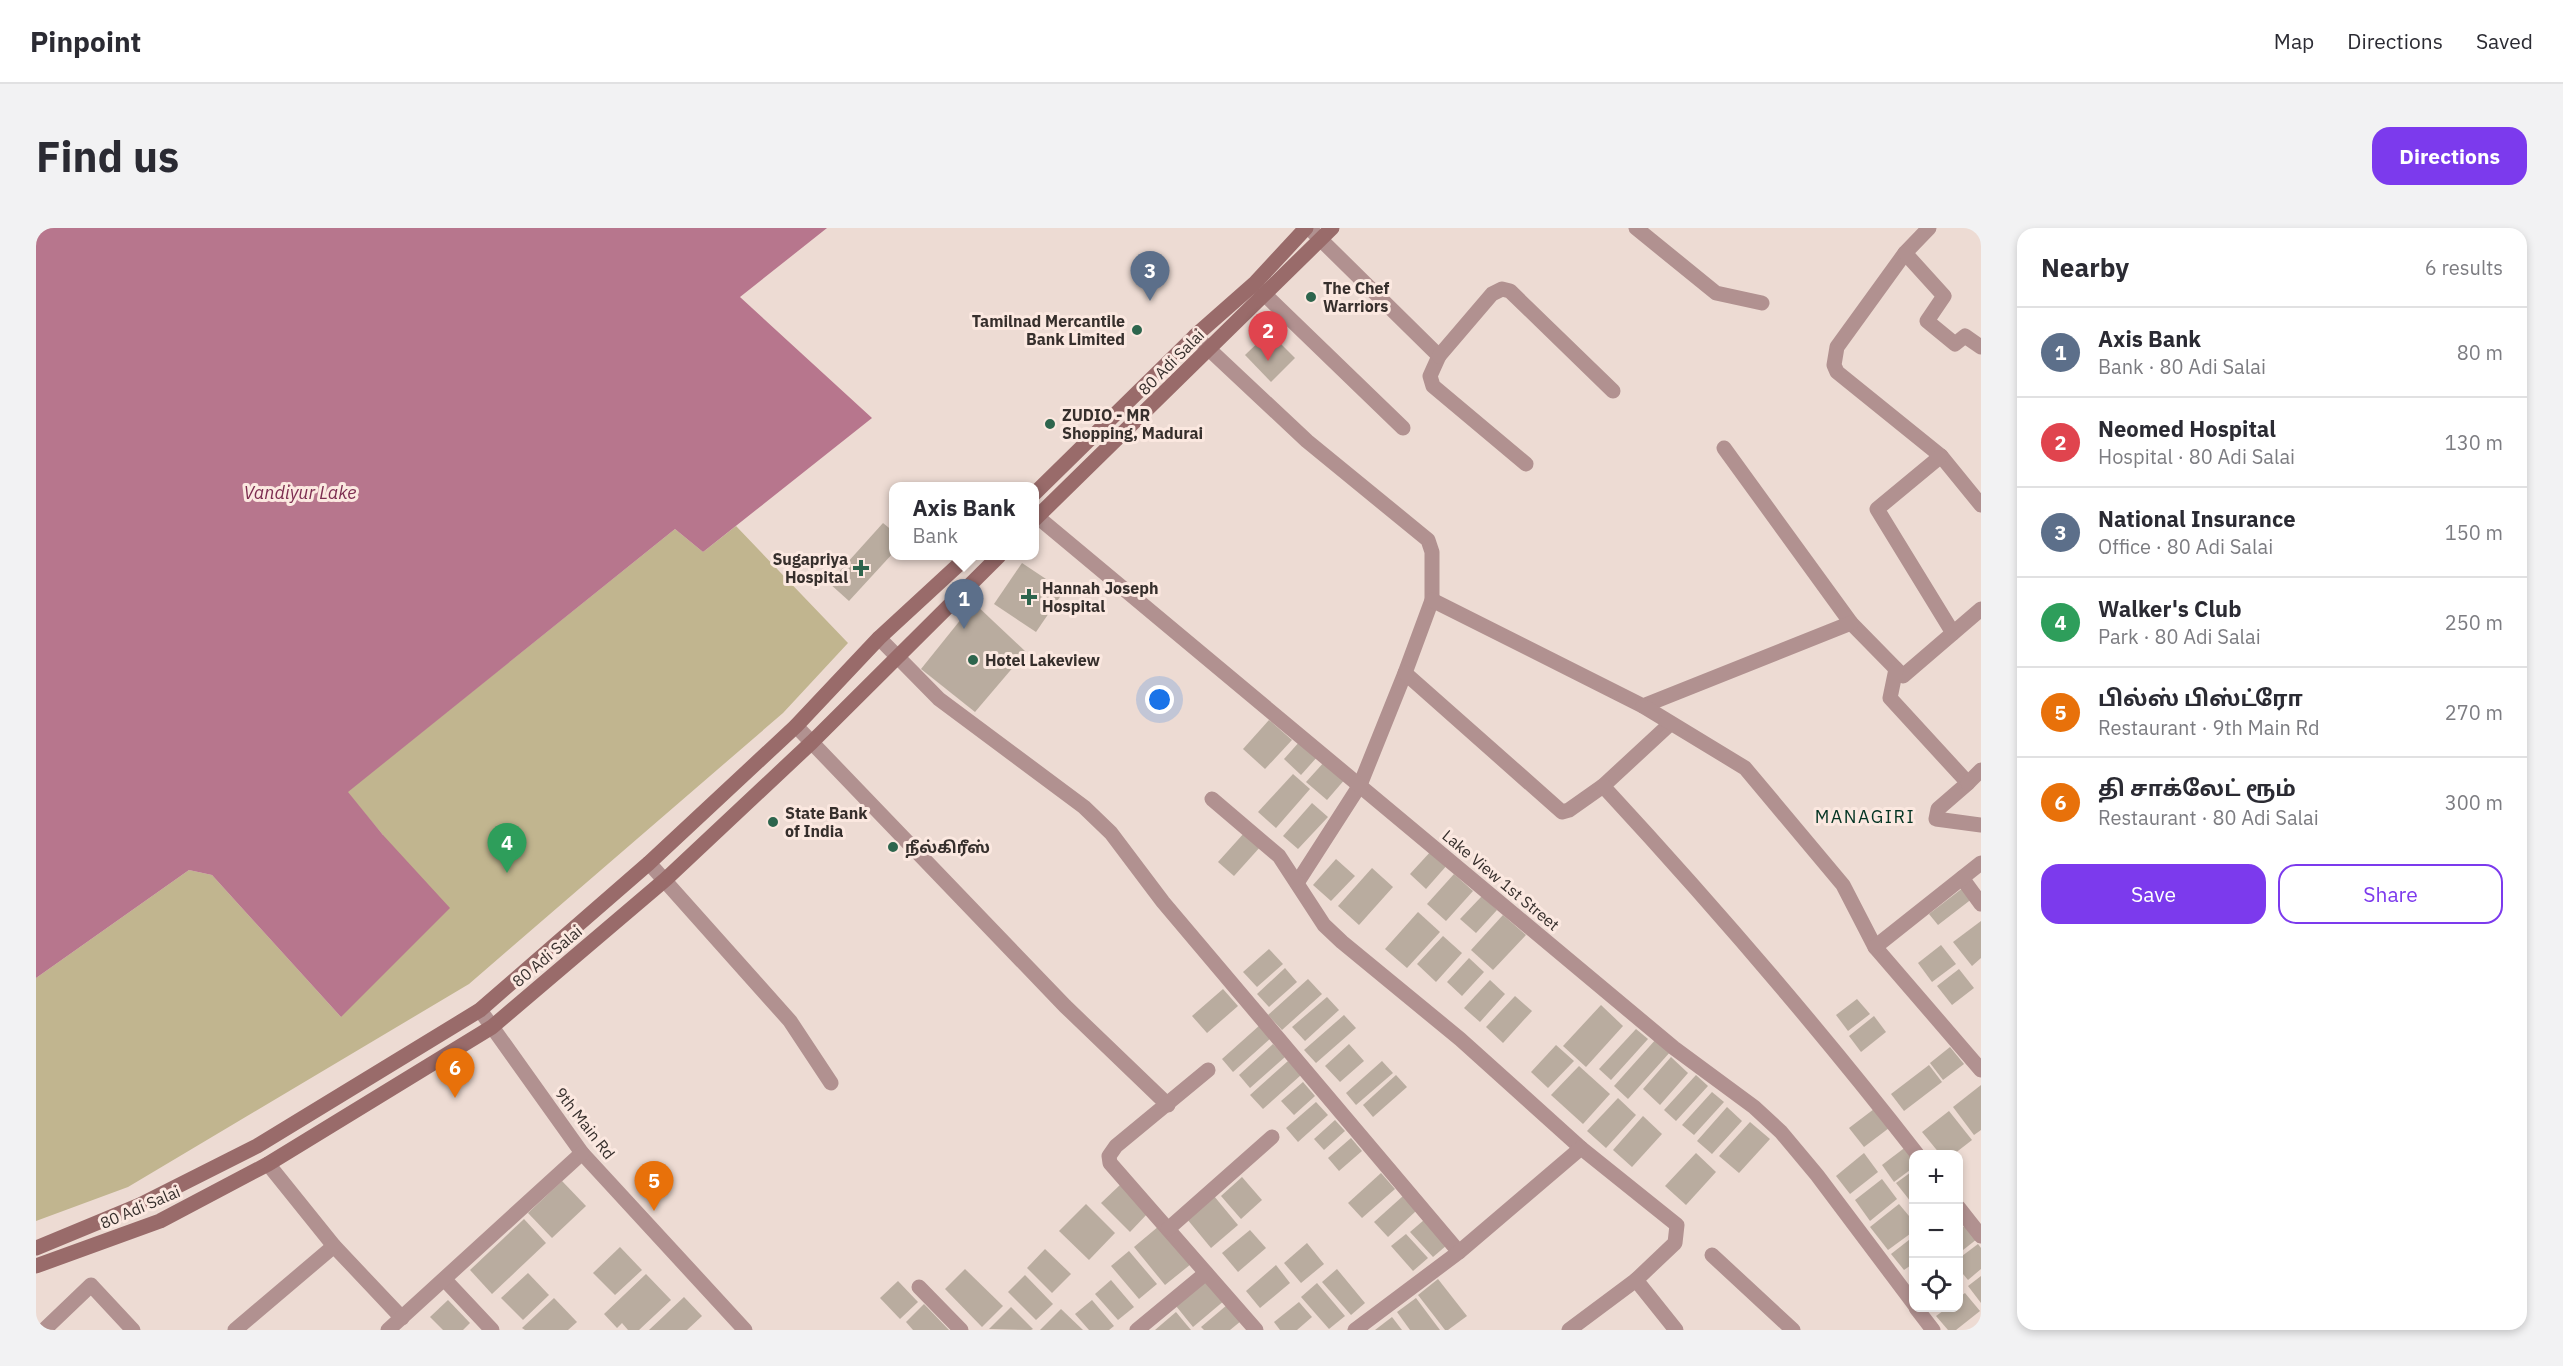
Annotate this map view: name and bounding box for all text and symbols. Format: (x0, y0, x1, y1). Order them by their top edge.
text: Pinpoint (30, 23, 141, 60)
text: Map (2274, 27, 2314, 55)
text: Directions (2347, 27, 2443, 55)
text: Saved (2476, 27, 2533, 55)
button: Directions (2372, 127, 2527, 185)
text: Find us (36, 129, 179, 184)
text: Nearby (2041, 250, 2129, 284)
pin: 3 (1130, 251, 1170, 301)
text: 6 results (2425, 254, 2503, 281)
place label: The Chef Warriors (1323, 278, 1390, 316)
marker: The Chef Warriors (1304, 290, 1318, 304)
place label: Tamilnad Mercantile Bank Limited (972, 311, 1125, 349)
pin: 2 (1248, 312, 1288, 361)
marker: Tamilnad Mercantile Bank Limited (1130, 323, 1144, 337)
text: Axis Bank (2098, 324, 2201, 353)
street label: 80 Adi Salai (1134, 325, 1208, 399)
text: 1 (2055, 339, 2067, 366)
text: 80 m (2457, 339, 2503, 366)
text: Bank · 80 Adi Salai (2098, 353, 2266, 380)
place label: ZUDIO - MR Shopping, Madurai (1062, 405, 1203, 443)
text: Neomed Hospital (2098, 414, 2276, 443)
marker: ZUDIO - MR Shopping, Madurai (1043, 417, 1057, 431)
text: 2 (2055, 429, 2067, 456)
text: 130 m (2445, 429, 2503, 456)
text: Hospital · 80 Adi Salai (2098, 443, 2295, 470)
water label: Vandiyur Lake (244, 481, 356, 504)
popup (889, 482, 1039, 560)
text: Axis Bank (913, 493, 1015, 522)
text: National Insurance (2098, 504, 2296, 533)
text: 3 (2055, 519, 2067, 546)
text: 150 m (2445, 519, 2503, 546)
text: Bank (913, 522, 958, 549)
text: Office · 80 Adi Salai (2098, 533, 2273, 560)
place label: Sugapriya Hospital (772, 549, 848, 587)
marker: Sugapriya Hospital (852, 559, 870, 577)
place label: Hannah Joseph Hospital (1042, 578, 1158, 616)
pin: 1 (944, 580, 984, 629)
marker: Hannah Joseph Hospital (1020, 588, 1038, 606)
text: Walker's Club (2098, 594, 2242, 623)
text: 4 (2055, 609, 2067, 636)
text: 250 m (2445, 609, 2503, 636)
text: Park · 80 Adi Salai (2098, 623, 2261, 650)
place label: Hotel Lakeview (985, 650, 1101, 670)
marker: Hotel Lakeview (966, 653, 980, 667)
text: பில்ஸ் பிஸ்ட்ரோ (2098, 683, 2303, 712)
your location (1145, 685, 1174, 714)
text: 5 (2055, 699, 2067, 726)
text: 270 m (2445, 699, 2503, 726)
text: Restaurant · 9th Main Rd (2098, 714, 2320, 741)
text: தி சாக்லேட் ரூம் (2098, 773, 2296, 802)
text: 6 (2055, 789, 2067, 816)
text: 300 m (2445, 789, 2503, 816)
place label: State Bank of India (785, 803, 868, 841)
text: Restaurant · 80 Adi Salai (2098, 804, 2319, 831)
district label: MANAGIRI (1815, 805, 1915, 828)
marker: State Bank of India (766, 815, 780, 829)
pin: 4 (488, 824, 526, 873)
street label: Lake View 1st Street (1439, 825, 1563, 935)
place label: நீல்கிரீஸ் (905, 837, 990, 858)
marker: நீல்கிரீஸ் (886, 840, 900, 854)
button: Save (2041, 864, 2266, 924)
button: Share (2278, 864, 2503, 924)
street label: 80 Adi Salai (508, 921, 586, 991)
pin: 6 (436, 1048, 474, 1098)
street label: 9th Main Rd (551, 1083, 619, 1163)
map controls (1909, 1150, 1963, 1312)
button: + (1909, 1150, 1963, 1204)
pin: 5 (634, 1162, 674, 1211)
street label: 80 Adi Salai (97, 1181, 183, 1233)
button: − (1909, 1204, 1963, 1258)
button: locate (1909, 1258, 1963, 1312)

